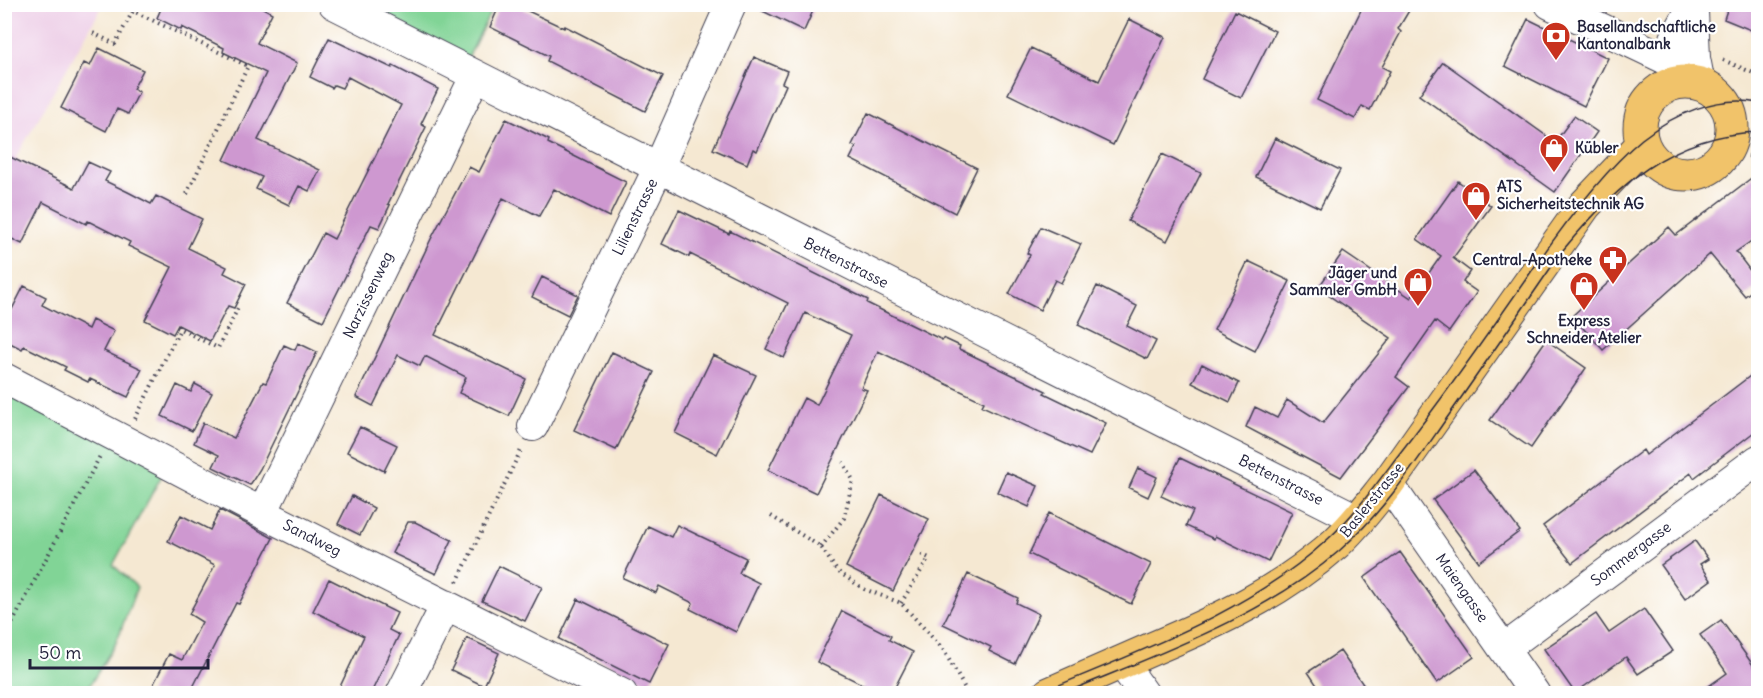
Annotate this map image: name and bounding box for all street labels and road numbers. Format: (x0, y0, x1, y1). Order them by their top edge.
street label: Lilienstrasse (608, 175, 661, 258)
street label: Bettenstrasse (801, 233, 892, 292)
street label: Narzissenweg (338, 248, 397, 341)
street label: Bettenstrasse (1236, 450, 1327, 509)
street label: Baslerstrasse (1336, 458, 1408, 541)
street label: Sandweg (280, 515, 344, 560)
street label: Sommergasse (1587, 517, 1675, 590)
street label: Maiengasse (1432, 550, 1493, 626)

